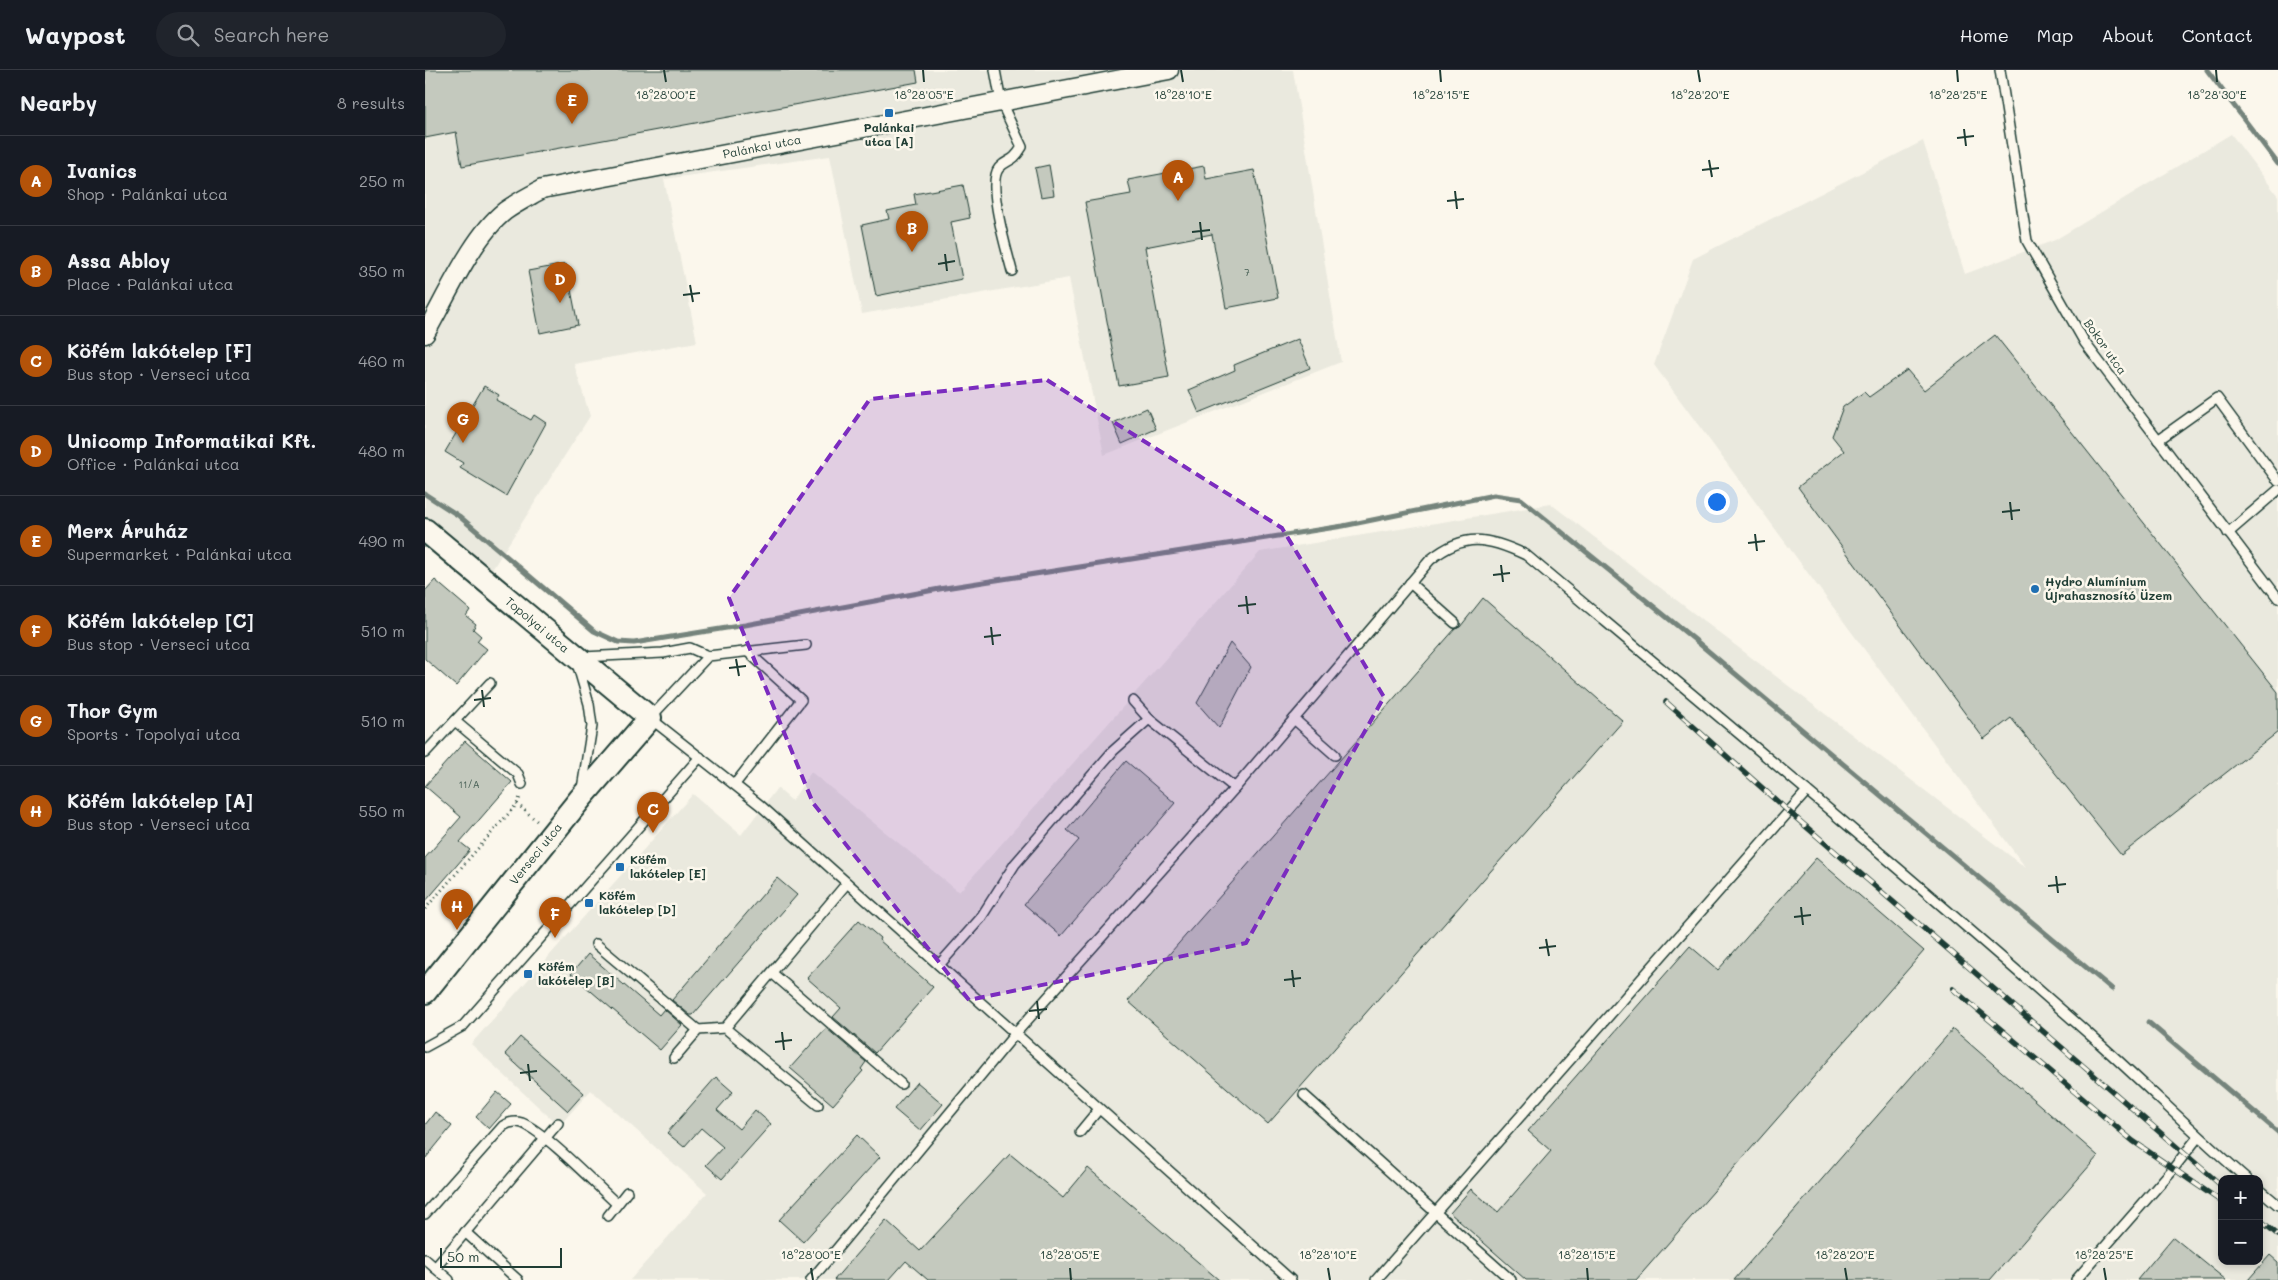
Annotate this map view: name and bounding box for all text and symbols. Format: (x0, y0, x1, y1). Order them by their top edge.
search box (156, 12, 506, 57)
text: Waypost (25, 19, 126, 50)
icon: search (174, 21, 202, 49)
text: Search here (214, 22, 329, 47)
text: Home (1960, 23, 2009, 47)
text: Map (2037, 23, 2073, 47)
text: About (2101, 23, 2154, 47)
text: Contact (2182, 23, 2253, 47)
pin: E (556, 83, 588, 124)
text: 18°28'00"E (636, 86, 696, 102)
text: 18°28'05"E (894, 86, 954, 102)
text: 18°28'10"E (1154, 86, 1212, 102)
text: 18°28'15"E (1412, 86, 1470, 102)
text: 18°28'20"E (1670, 86, 1730, 102)
text: 18°28'25"E (1929, 86, 1987, 102)
text: 18°28'30"E (2187, 86, 2247, 102)
text: Nearby (20, 89, 97, 116)
text: 8 results (337, 92, 405, 113)
marker: Palánkai utca [A] (883, 107, 895, 119)
place label: Palánkai utca [A] (864, 119, 914, 149)
street label: Palánkai utca (721, 131, 802, 161)
text: Ivanics (67, 158, 137, 183)
pin: A (1162, 160, 1194, 201)
text: A (30, 170, 42, 191)
text: 250 m (359, 170, 405, 191)
text: Shop · Palánkai utca (67, 183, 228, 204)
pin: B (896, 211, 928, 252)
text: Assa Abloy (67, 248, 170, 273)
text: B (31, 260, 41, 281)
text: 350 m (359, 260, 405, 281)
pin: D (544, 262, 576, 303)
house number: 7 (1244, 265, 1250, 279)
text: Place · Palánkai utca (67, 273, 234, 294)
street label: Bokor utca (2081, 316, 2131, 377)
text: Köfém lakótelep [F] (67, 338, 252, 363)
text: C (30, 350, 42, 371)
text: 460 m (358, 350, 405, 371)
text: Bus stop · Verseci utca (67, 363, 250, 384)
pin: G (447, 402, 479, 443)
text: Unicomp Informatikai Kft. (67, 428, 316, 453)
text: D (30, 440, 42, 461)
text: 480 m (358, 440, 405, 461)
text: Office · Palánkai utca (67, 453, 240, 474)
your location (1704, 489, 1730, 515)
text: Merx Áruház (67, 518, 188, 543)
text: E (31, 530, 41, 551)
text: 490 m (358, 530, 405, 551)
text: Supermarket · Palánkai utca (67, 543, 292, 564)
place label: Hydro Alumínium Újrahasznosító Üzem (2045, 573, 2172, 603)
marker: Hydro Alumínium Újrahasznosító Üzem (2029, 583, 2041, 595)
street label: Topolyai utca (502, 593, 573, 656)
text: Köfém lakótelep [C] (67, 608, 254, 633)
text: F (31, 620, 41, 641)
text: 510 m (361, 620, 405, 641)
text: Bus stop · Verseci utca (67, 633, 250, 654)
text: Thor Gym (67, 698, 158, 723)
text: G (30, 710, 42, 731)
text: 510 m (361, 710, 405, 731)
text: Sports · Topolyai utca (67, 723, 241, 744)
house number: 11/A (458, 777, 480, 791)
text: Köfém lakótelep [A] (67, 788, 253, 813)
pin: C (637, 792, 669, 833)
text: H (30, 800, 42, 821)
text: 550 m (359, 800, 405, 821)
text: Bus stop · Verseci utca (67, 813, 250, 834)
street label: Verseci utca (505, 819, 565, 888)
place label: Köfém lakótelep [E] (630, 851, 706, 881)
marker: Köfém lakótelep [E] (614, 861, 626, 873)
place label: Köfém lakótelep [D] (599, 887, 676, 917)
pin: H (441, 889, 473, 930)
pin: F (539, 897, 571, 938)
marker: Köfém lakótelep [D] (583, 897, 595, 909)
place label: Köfém lakótelep [B] (538, 958, 614, 988)
marker: Köfém lakótelep [B] (522, 968, 534, 980)
map controls (2218, 1175, 2263, 1265)
button: + (2218, 1175, 2263, 1220)
button: − (2218, 1220, 2263, 1265)
scale bar (440, 1245, 563, 1268)
text: 18°28'00"E (781, 1246, 841, 1262)
text: 18°28'05"E (1040, 1246, 1100, 1262)
text: 18°28'10"E (1299, 1246, 1357, 1262)
text: 18°28'15"E (1558, 1246, 1616, 1262)
text: 18°28'20"E (1815, 1246, 1875, 1262)
text: 18°28'25"E (2075, 1246, 2133, 1262)
text: 50 m (447, 1247, 479, 1266)

